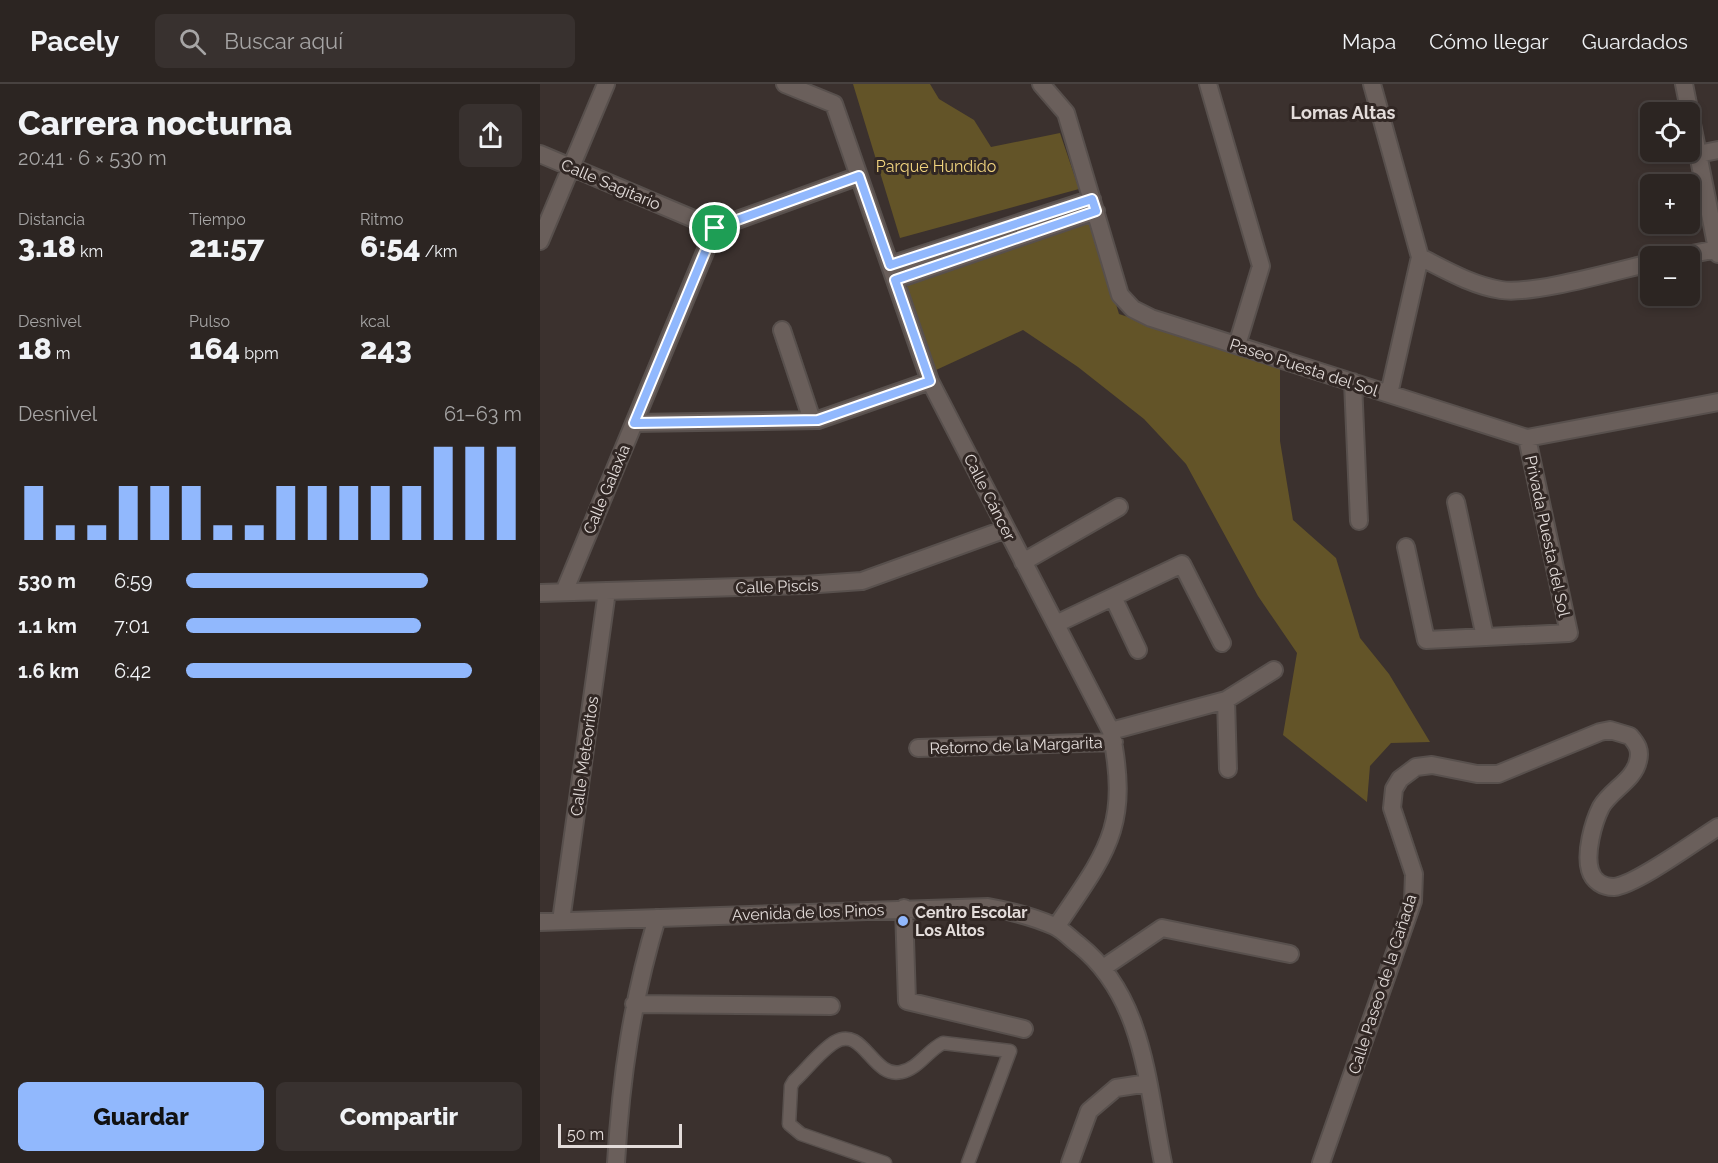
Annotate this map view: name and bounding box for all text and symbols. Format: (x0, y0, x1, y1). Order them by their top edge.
search box (155, 14, 575, 68)
text: Pacely (30, 25, 119, 58)
icon: search (176, 25, 209, 58)
text: Buscar aquí (224, 28, 343, 54)
text: Mapa (1342, 29, 1396, 54)
text: Cómo llegar (1429, 29, 1549, 54)
text: Guardados (1582, 29, 1688, 54)
district label: Lomas Altas (1291, 102, 1396, 123)
map controls (1640, 102, 1700, 306)
button: locate (1640, 102, 1700, 162)
text: Carrera nocturna (18, 104, 292, 143)
button: share (459, 104, 522, 167)
text: 20:41 · 6 × 530 m (18, 146, 167, 170)
street label: Calle Sagitario (558, 155, 663, 214)
park label: Parque Hundido (876, 157, 996, 176)
button: + (1640, 174, 1700, 234)
pin (689, 202, 740, 253)
text: Distancia (18, 210, 85, 229)
text: Tiempo (189, 210, 246, 229)
text: Ritmo (360, 210, 403, 229)
icon: arrive (698, 211, 731, 244)
text: 3.18 (18, 229, 76, 264)
text: 21:57 (189, 229, 264, 264)
text: 6:54 (360, 229, 421, 264)
text: km (76, 242, 103, 261)
text: /km (421, 242, 457, 261)
button: − (1640, 246, 1700, 306)
text: Desnivel (18, 312, 81, 331)
text: Pulso (189, 312, 230, 331)
text: kcal (360, 312, 390, 331)
text: 18 (18, 331, 52, 366)
text: 164 (189, 331, 240, 366)
text: 243 (360, 331, 412, 366)
street label: Paseo Puesta del Sol (1227, 335, 1381, 401)
text: m (52, 344, 71, 363)
text: bpm (240, 344, 279, 363)
text: Desnivel (18, 402, 97, 426)
text: 61–63 m (444, 402, 522, 426)
street label: Calle Galaxia (579, 442, 634, 537)
street label: Calle Cáncer (960, 451, 1020, 544)
street label: Privada Puesta del Sol (1521, 454, 1574, 619)
text: 530 m (18, 569, 76, 593)
text: 6:59 (114, 569, 152, 593)
street label: Calle Piscis (735, 576, 819, 597)
text: 1.1 km (18, 614, 77, 638)
text: 7:01 (114, 614, 149, 638)
text: 1.6 km (18, 659, 79, 683)
text: 6:42 (114, 659, 151, 683)
street label: Calle Meteoritos (567, 695, 602, 817)
street label: Retorno de la Margarita (929, 733, 1103, 758)
street label: Calle Paseo de la Cañada (1344, 892, 1421, 1077)
street label: Avenida de los Pinos (731, 900, 885, 925)
place label: Centro Escolar Los Altos (915, 903, 1027, 940)
marker: Centro Escolar Los Altos (896, 914, 910, 928)
button: Guardar (18, 1082, 264, 1151)
button: Compartir (276, 1082, 522, 1151)
scale bar (558, 1121, 682, 1148)
text: 50 m (567, 1125, 604, 1144)

